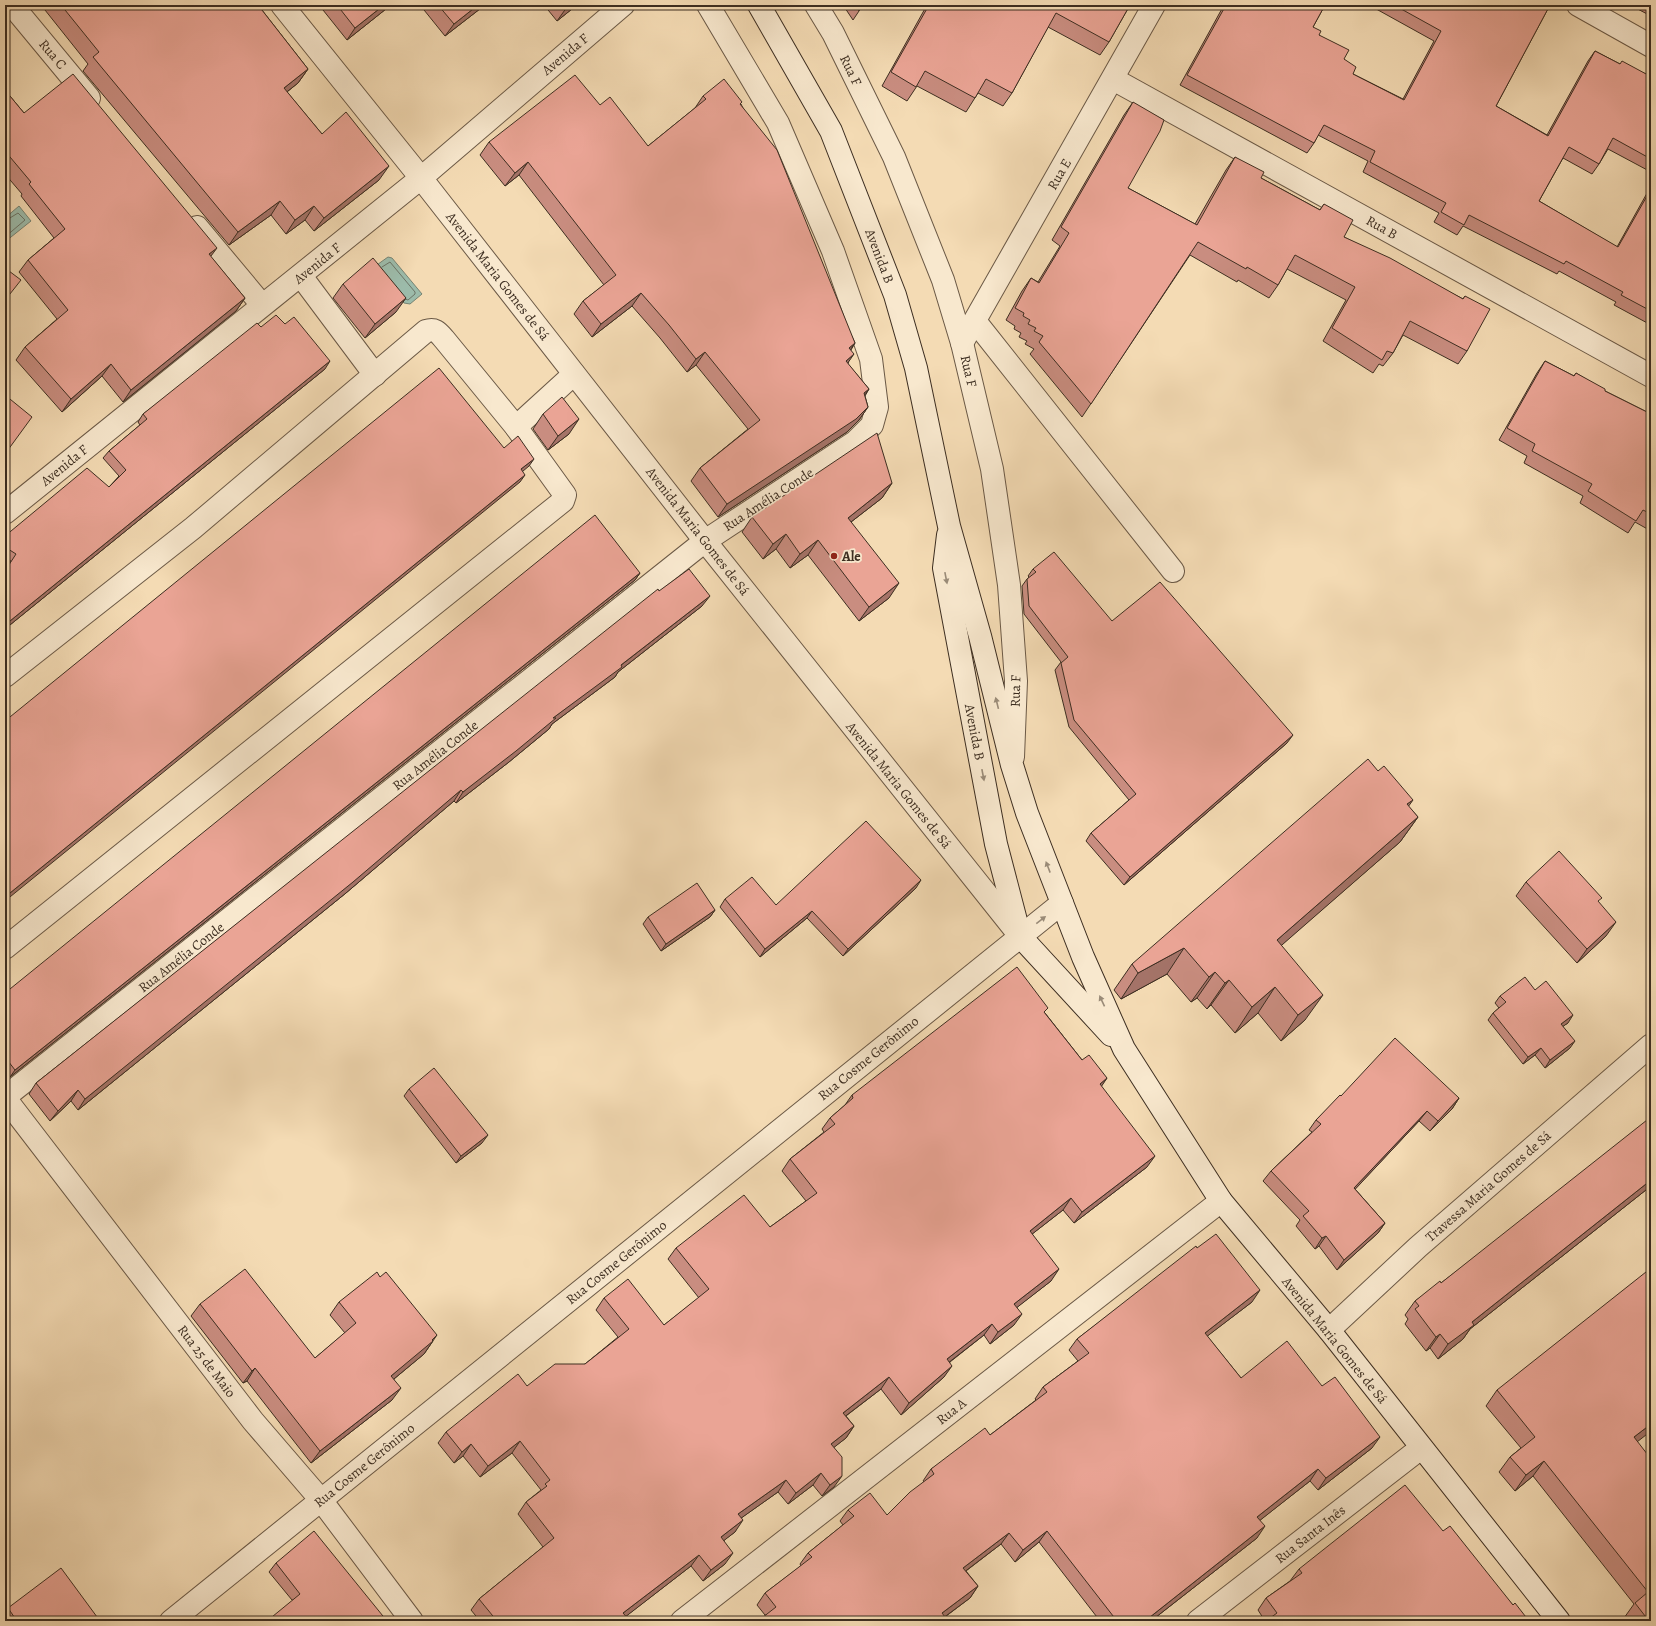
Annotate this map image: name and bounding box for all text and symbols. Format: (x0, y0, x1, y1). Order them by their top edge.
street label: Avenida F (537, 29, 593, 80)
street label: Rua C (34, 35, 71, 74)
street label: Rua F (835, 52, 866, 89)
street label: Rua E (1043, 155, 1076, 193)
street label: Avenida Maria Gomes de Sá (441, 207, 554, 345)
street label: Rua B (1363, 211, 1401, 244)
street label: Avenida B (860, 225, 899, 286)
street label: Avenida F (289, 238, 345, 289)
street label: Rua F (956, 353, 981, 389)
street label: Avenida F (36, 440, 92, 491)
street label: Avenida Maria Gomes de Sá (641, 462, 754, 600)
street label: Rua Amélia Conde (719, 463, 817, 536)
place label: Ale (841, 547, 861, 566)
marker: Ale (829, 551, 839, 561)
one-way arrow (943, 572, 949, 585)
street label: Rua F (1006, 675, 1025, 707)
one-way arrow (993, 697, 999, 709)
street label: Avenida B (960, 701, 989, 762)
street label: Rua Amélia Conde (388, 716, 482, 795)
street label: Avenida Maria Gomes de Sá (841, 717, 956, 853)
one-way arrow (980, 769, 986, 781)
one-way arrow (1045, 860, 1051, 872)
one-way arrow (1036, 916, 1046, 924)
street label: Rua Amélia Conde (134, 918, 228, 997)
one-way arrow (1099, 995, 1105, 1006)
street label: Rua Cosme Gerônimo (814, 1012, 923, 1105)
street label: Travessa Maria Gomes de Sá (1421, 1126, 1556, 1246)
street label: Rua Cosme Gerônimo (562, 1216, 671, 1309)
street label: Avenida Maria Gomes de Sá (1277, 1272, 1392, 1408)
street label: Rua 25 de Maio (173, 1321, 240, 1401)
street label: Rua A (932, 1393, 971, 1429)
street label: Rua Cosme Gerônimo (310, 1419, 419, 1512)
street label: Rua Santa Inês (1271, 1501, 1350, 1568)

